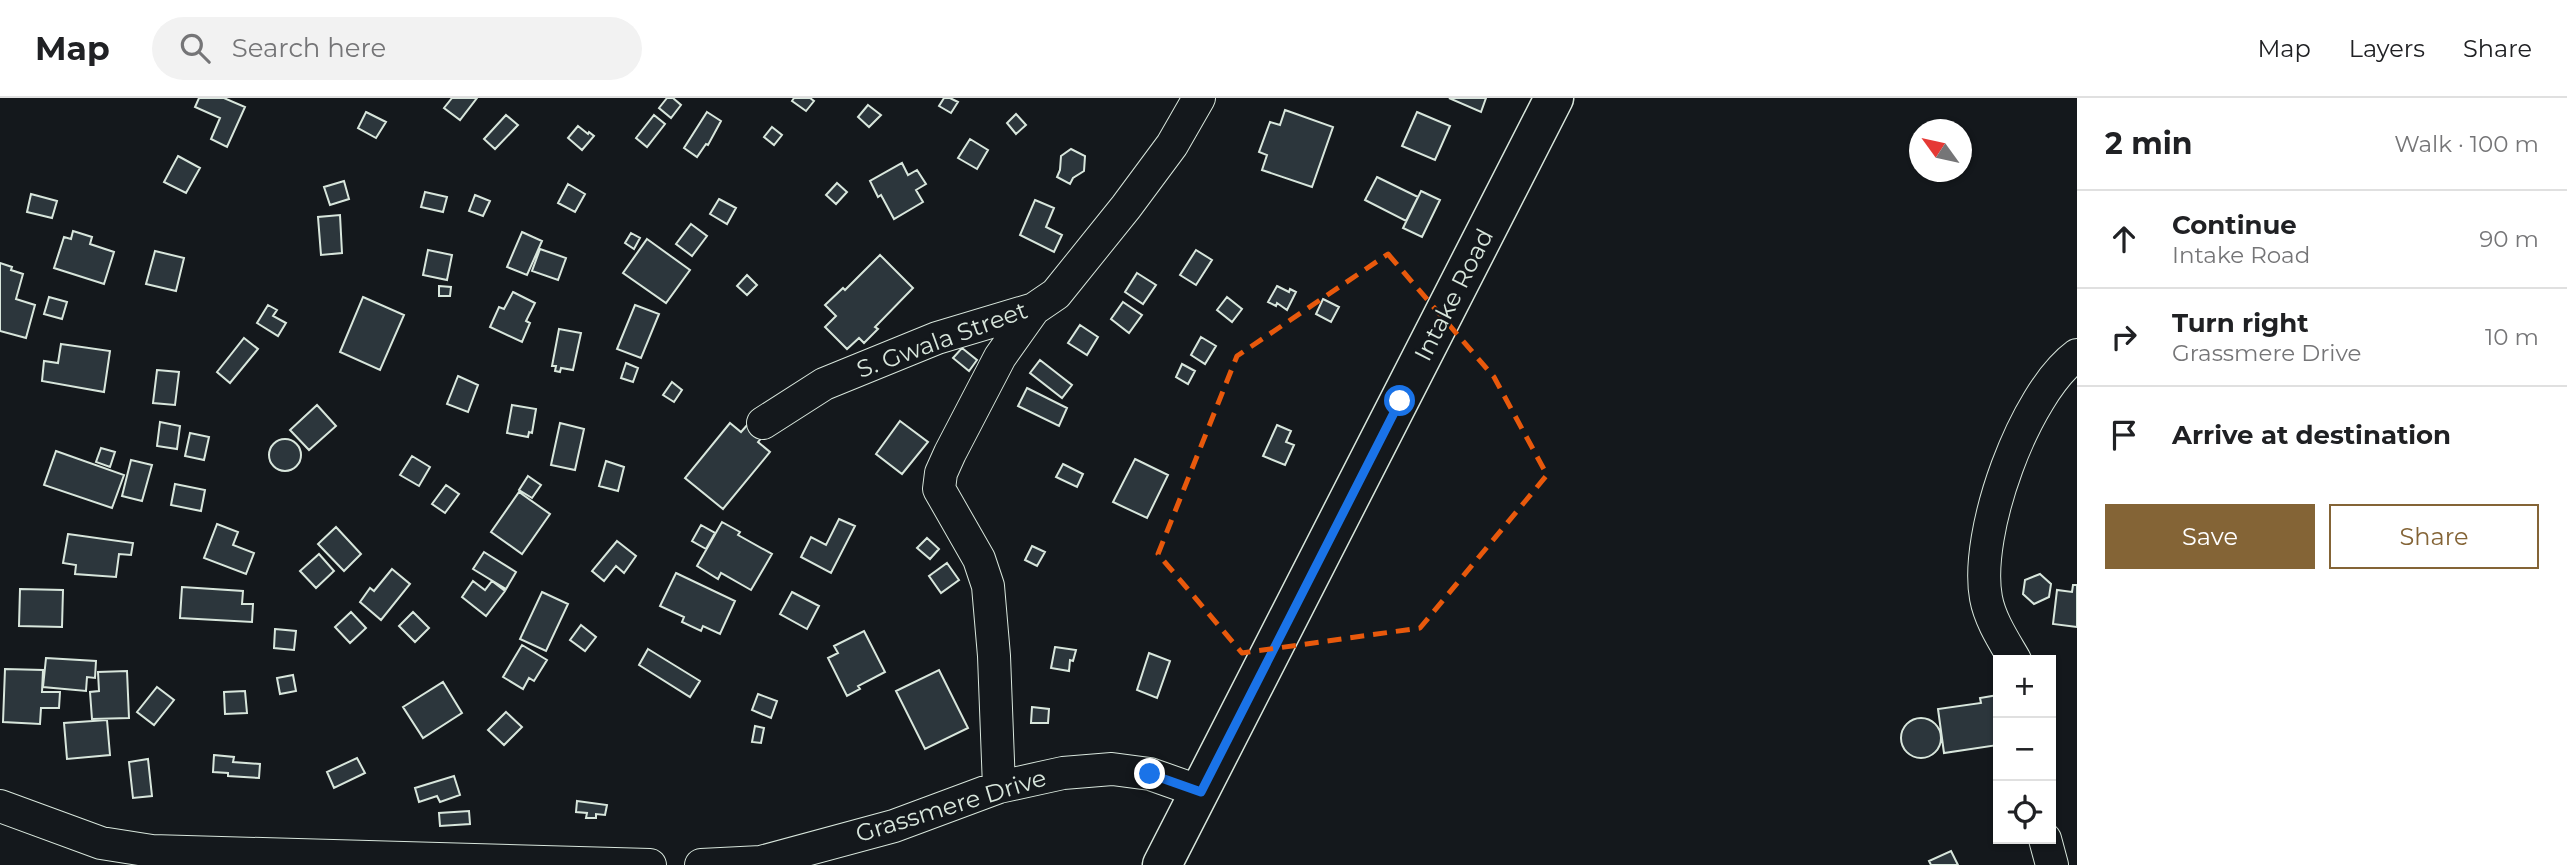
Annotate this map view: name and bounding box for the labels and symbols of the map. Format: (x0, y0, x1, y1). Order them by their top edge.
north arrow (1909, 119, 1972, 182)
street label: Intake Road (1408, 224, 1499, 366)
street label: S. Gwala Street (853, 295, 1031, 384)
route start (1384, 385, 1415, 416)
route end (1134, 758, 1165, 789)
street label: Grassmere Drive (852, 763, 1050, 848)

